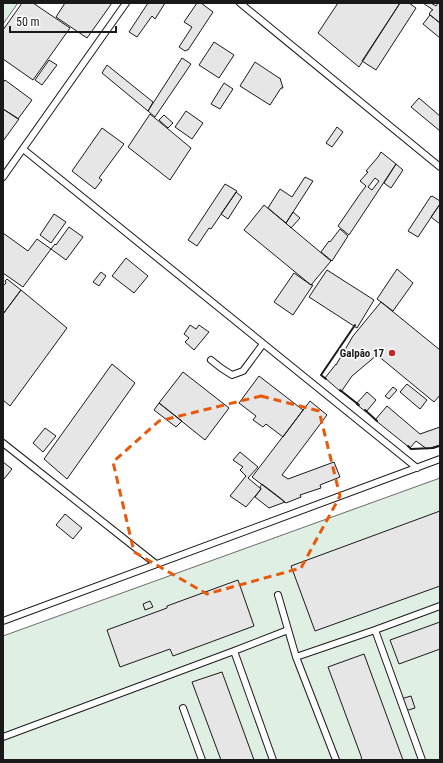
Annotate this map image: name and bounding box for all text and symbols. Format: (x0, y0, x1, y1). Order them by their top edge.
scale bar (10, 8, 116, 34)
text: 50 m (16, 15, 40, 29)
place label: Galpão 17 (340, 347, 384, 360)
marker: Galpão 17 (387, 348, 397, 358)

